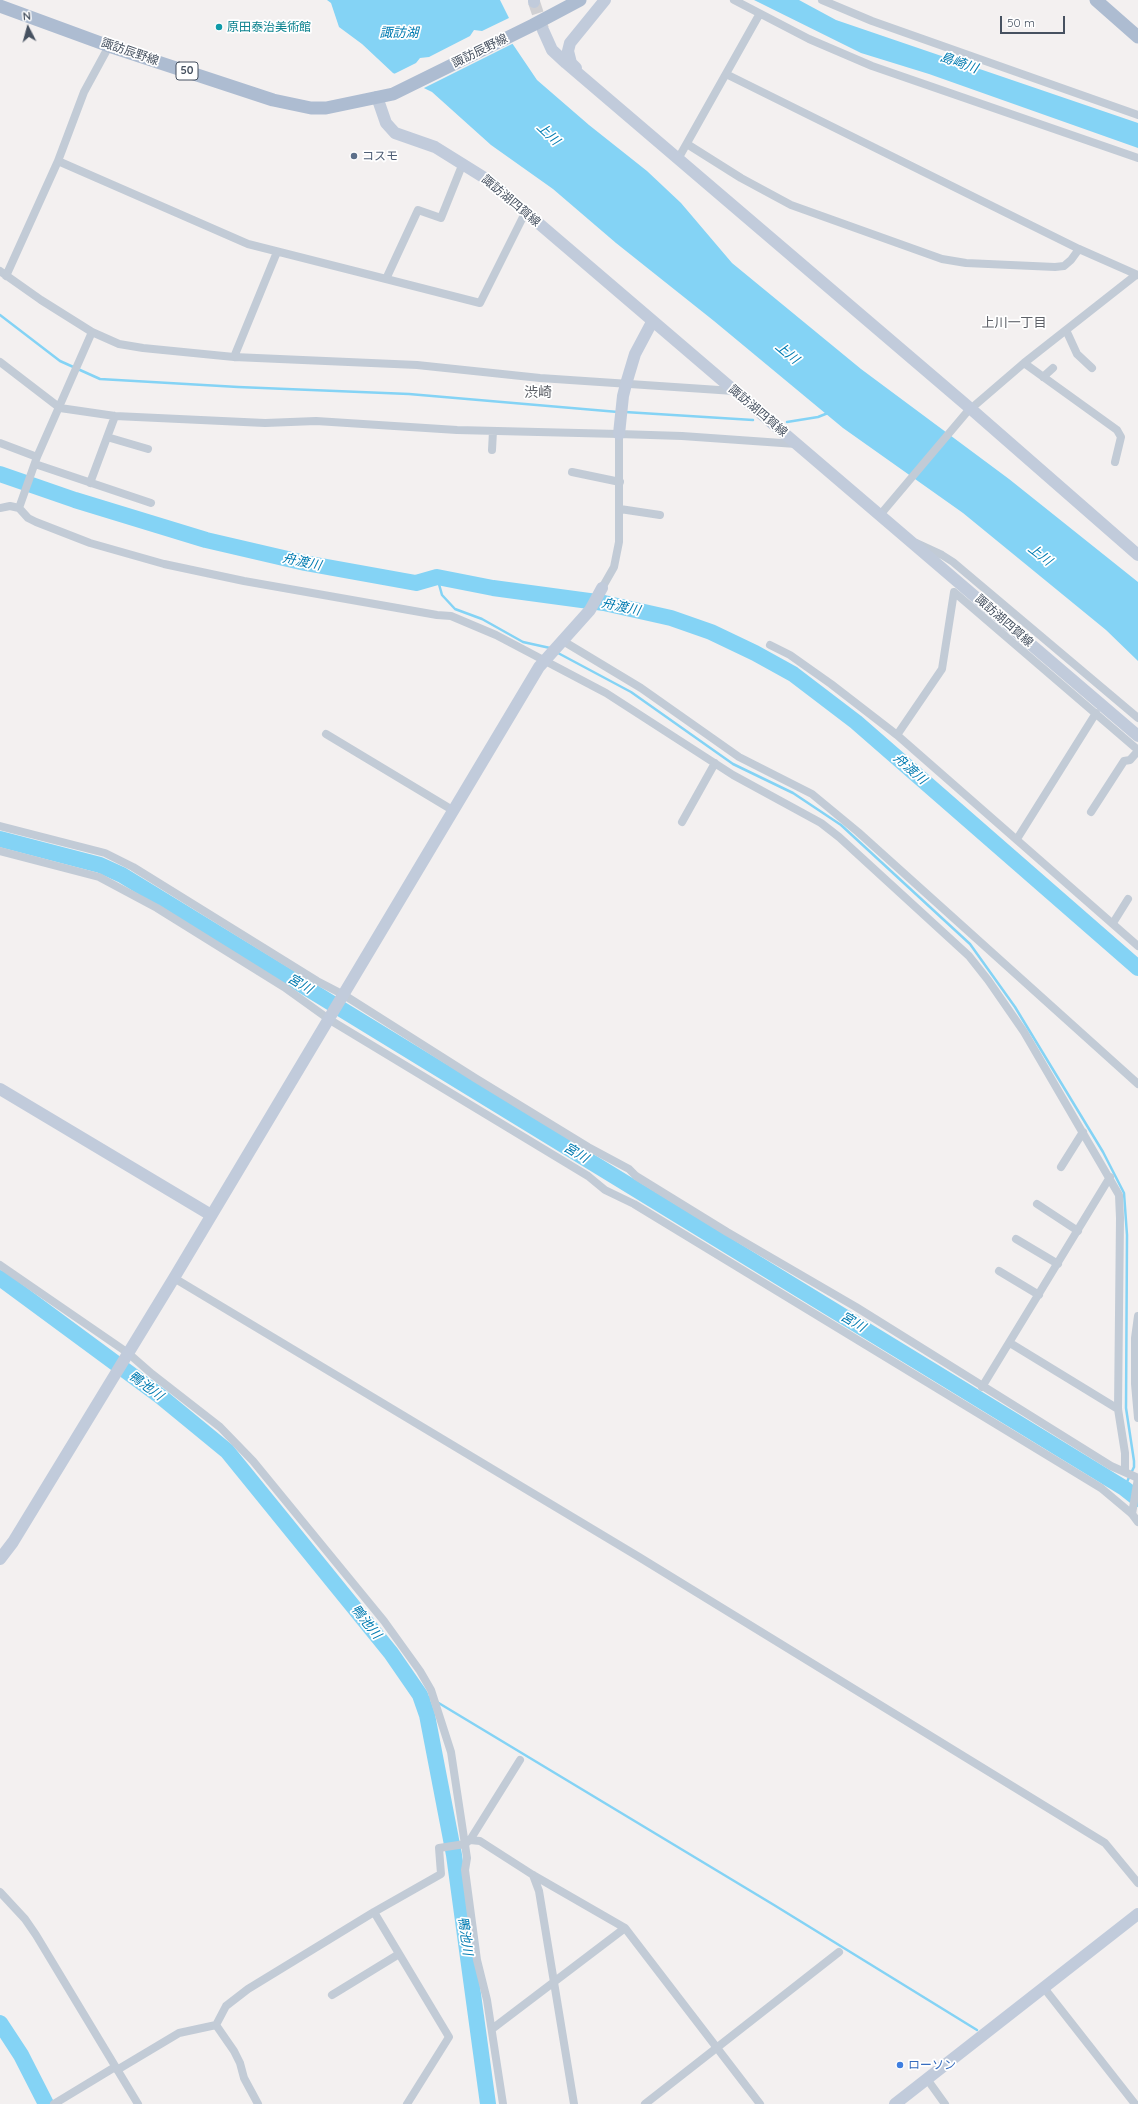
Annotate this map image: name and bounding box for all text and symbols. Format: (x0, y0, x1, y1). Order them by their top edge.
north arrow (8, 8, 48, 48)
scale bar (1002, 8, 1067, 34)
text: N (22, 9, 32, 23)
text: 50 m (1007, 15, 1035, 30)
place label: 原田泰治美術館 (227, 20, 311, 34)
marker: 原田泰治美術館 (214, 22, 224, 32)
water label: 諏訪湖 (380, 25, 418, 41)
street label: 諏訪辰野線 (450, 31, 510, 71)
street label: 諏訪辰野線 (99, 35, 161, 69)
water label: 島崎川 (938, 49, 980, 77)
road number: 50 (176, 62, 198, 80)
water label: 上川 (533, 119, 563, 149)
place label: コスモ (362, 149, 398, 163)
marker: コスモ (349, 151, 359, 161)
street label: 諏訪湖四賀線 (479, 172, 543, 230)
district label: 上川一丁目 (982, 315, 1046, 331)
water label: 上川 (772, 339, 802, 367)
street label: 諏訪湖四賀線 (726, 382, 790, 440)
district label: 渋崎 (524, 385, 552, 401)
water label: 上川 (1025, 541, 1055, 569)
water label: 舟渡川 (281, 550, 323, 574)
street label: 諏訪湖四賀線 (972, 592, 1036, 650)
water label: 舟渡川 (600, 595, 642, 619)
water label: 舟渡川 (890, 750, 930, 788)
water label: 宮川 (285, 971, 315, 997)
water label: 宮川 (561, 1140, 591, 1166)
water label: 宮川 (838, 1309, 868, 1335)
water label: 鴨池川 (126, 1368, 166, 1404)
water label: 鴨池川 (348, 1602, 384, 1642)
water label: 鴨池川 (455, 1916, 475, 1956)
place label: ローソン (908, 2058, 956, 2072)
marker: ローソン (895, 2060, 905, 2070)

